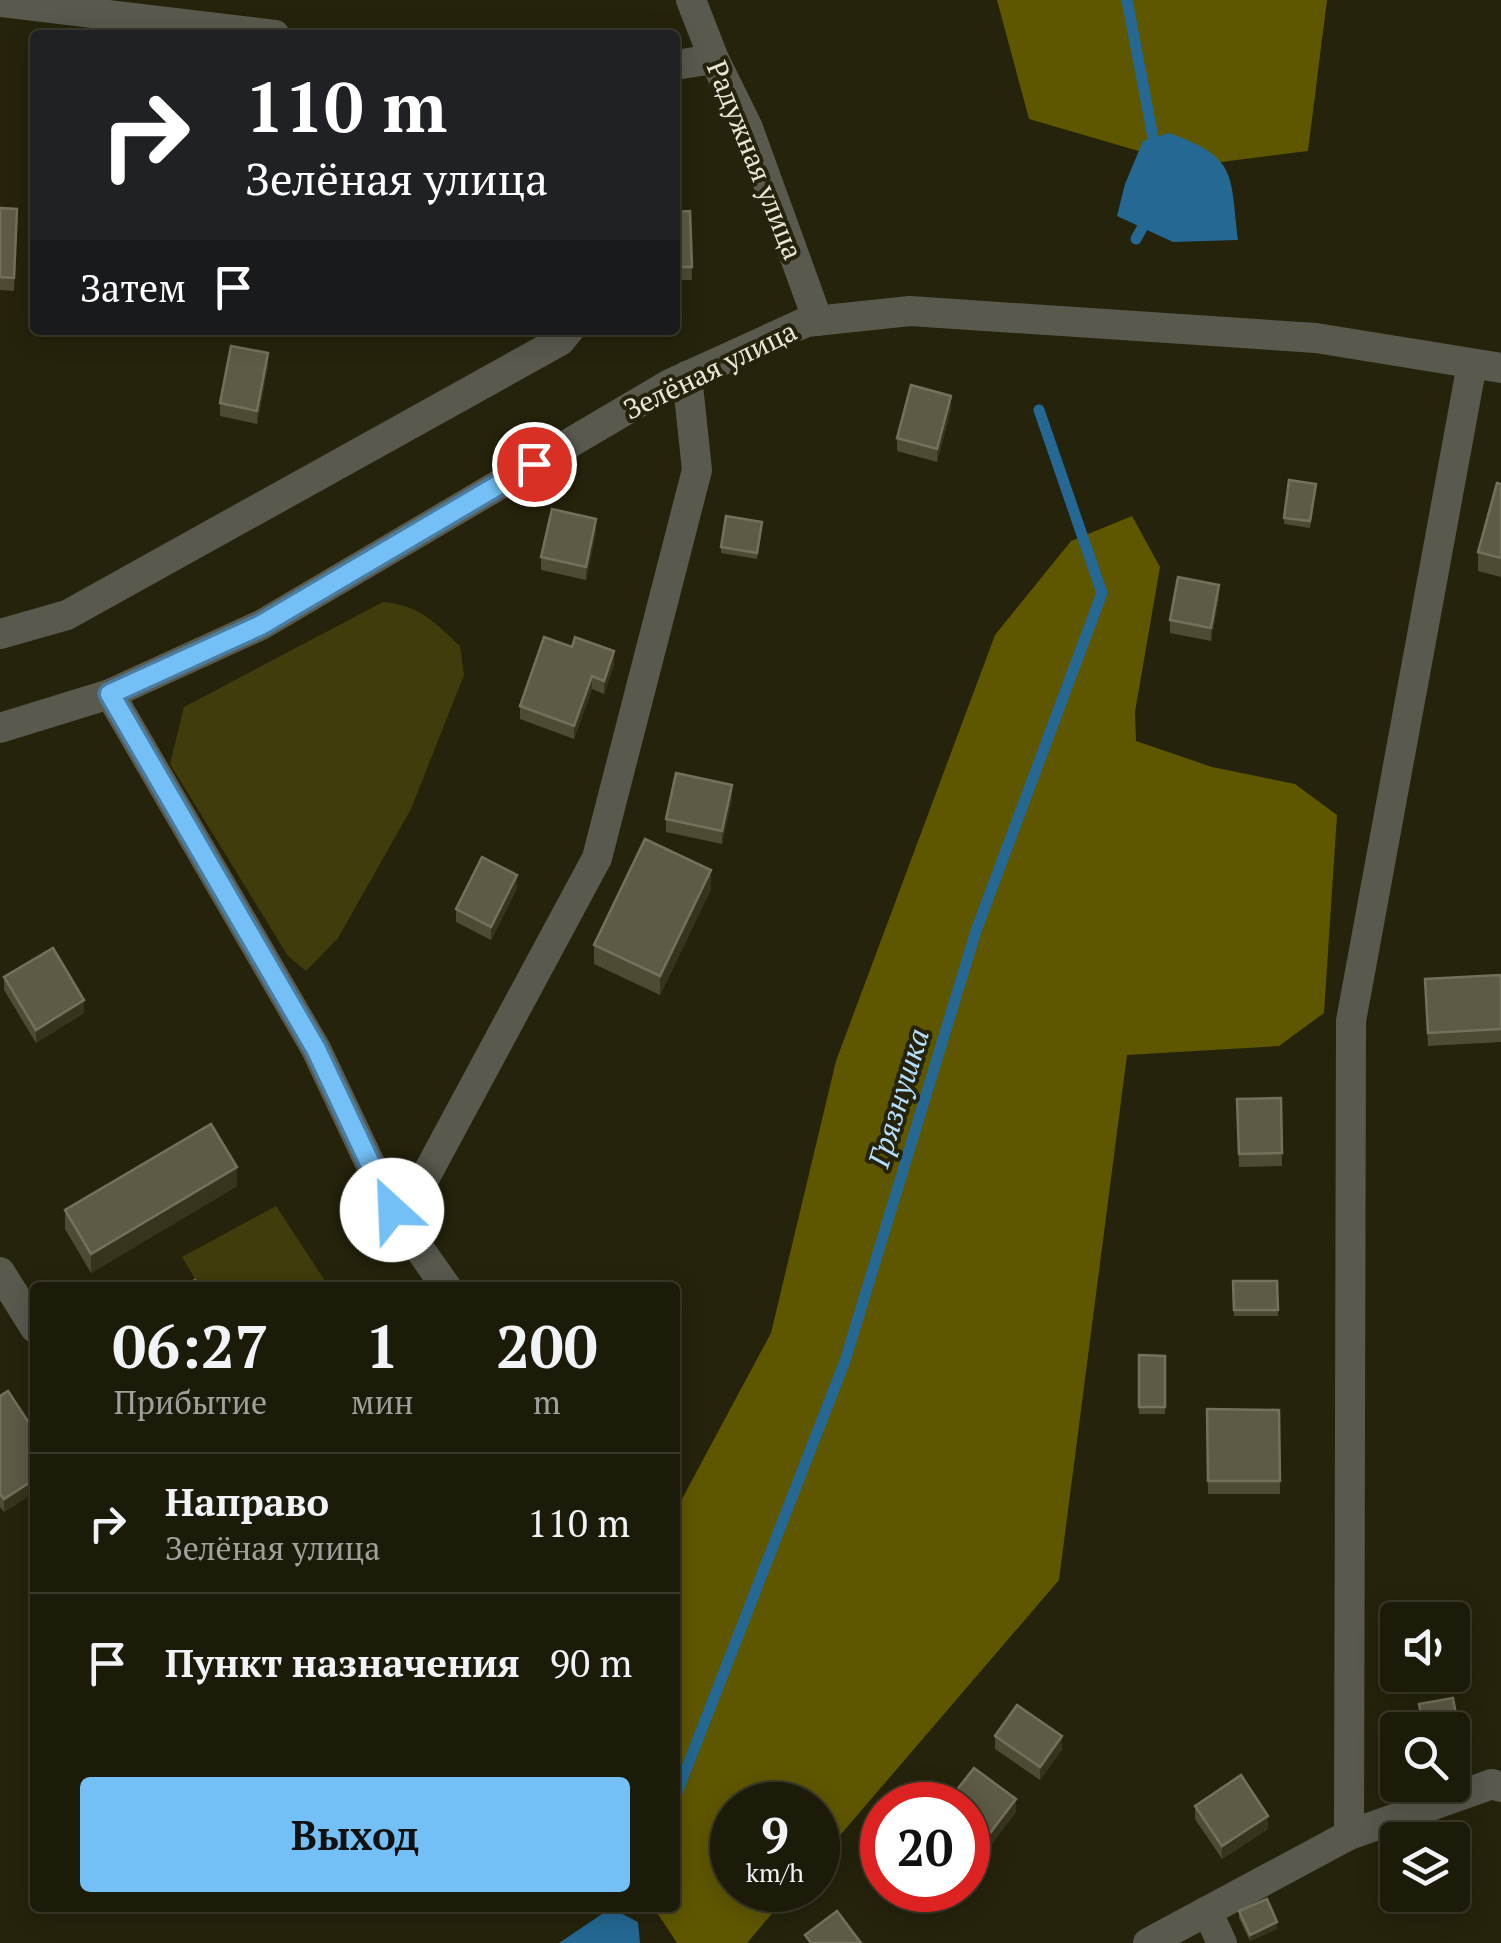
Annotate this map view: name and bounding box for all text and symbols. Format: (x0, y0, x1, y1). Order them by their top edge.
street label: Радужная улица (699, 55, 812, 265)
text: 110 m (245, 59, 447, 152)
icon: right (80, 70, 210, 200)
text: Зелёная улица (245, 148, 548, 208)
icon: arrive (206, 260, 261, 315)
text: Затем (80, 263, 186, 313)
street label: Зелёная улица (617, 312, 803, 427)
pin (492, 422, 577, 507)
icon: arrive (507, 437, 562, 492)
water label: Грязнушка (858, 1023, 938, 1173)
position arrow (340, 1158, 444, 1262)
text: 06:27 (112, 1306, 269, 1385)
text: 1 (365, 1306, 399, 1385)
text: 200 (496, 1306, 598, 1385)
text: Прибытие (114, 1381, 267, 1423)
text: мин (351, 1381, 414, 1423)
text: m (533, 1381, 561, 1423)
text: Направо (165, 1477, 329, 1527)
icon: right (80, 1496, 135, 1551)
text: 110 m (527, 1498, 630, 1548)
text: Зелёная улица (165, 1527, 380, 1569)
map controls (1380, 1602, 1470, 1912)
button: sound (1380, 1602, 1470, 1692)
icon: arrive (80, 1636, 135, 1691)
text: Пункт назначения (165, 1638, 520, 1688)
text: 90 m (550, 1638, 632, 1688)
button: search (1380, 1712, 1470, 1802)
button: Выход (80, 1777, 630, 1892)
speed limit sign: 20 (860, 1782, 990, 1912)
text: 9 (761, 1802, 789, 1868)
button: layers (1380, 1822, 1470, 1912)
text: km/h (746, 1856, 804, 1889)

